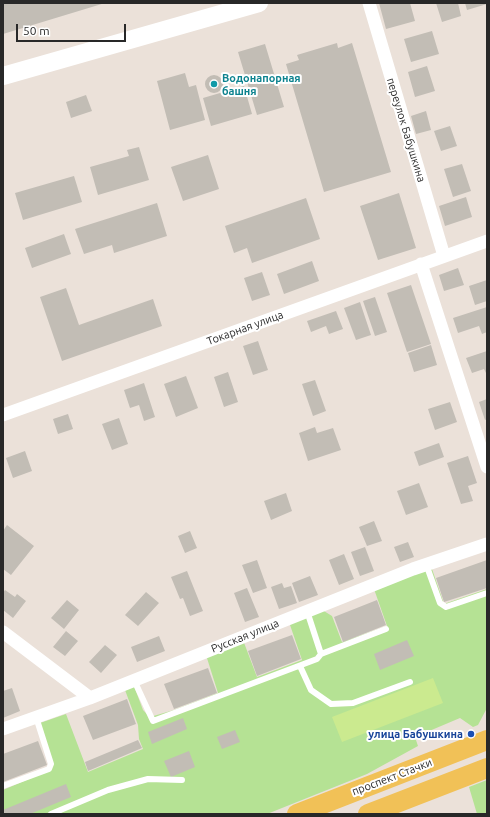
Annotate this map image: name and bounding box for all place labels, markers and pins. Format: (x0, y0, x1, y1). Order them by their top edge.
place label: Водонапорная башня (222, 71, 301, 97)
marker: Водонапорная башня (209, 79, 219, 89)
place label: улица Бабушкина (368, 727, 463, 741)
marker: улица Бабушкина (466, 729, 476, 739)

